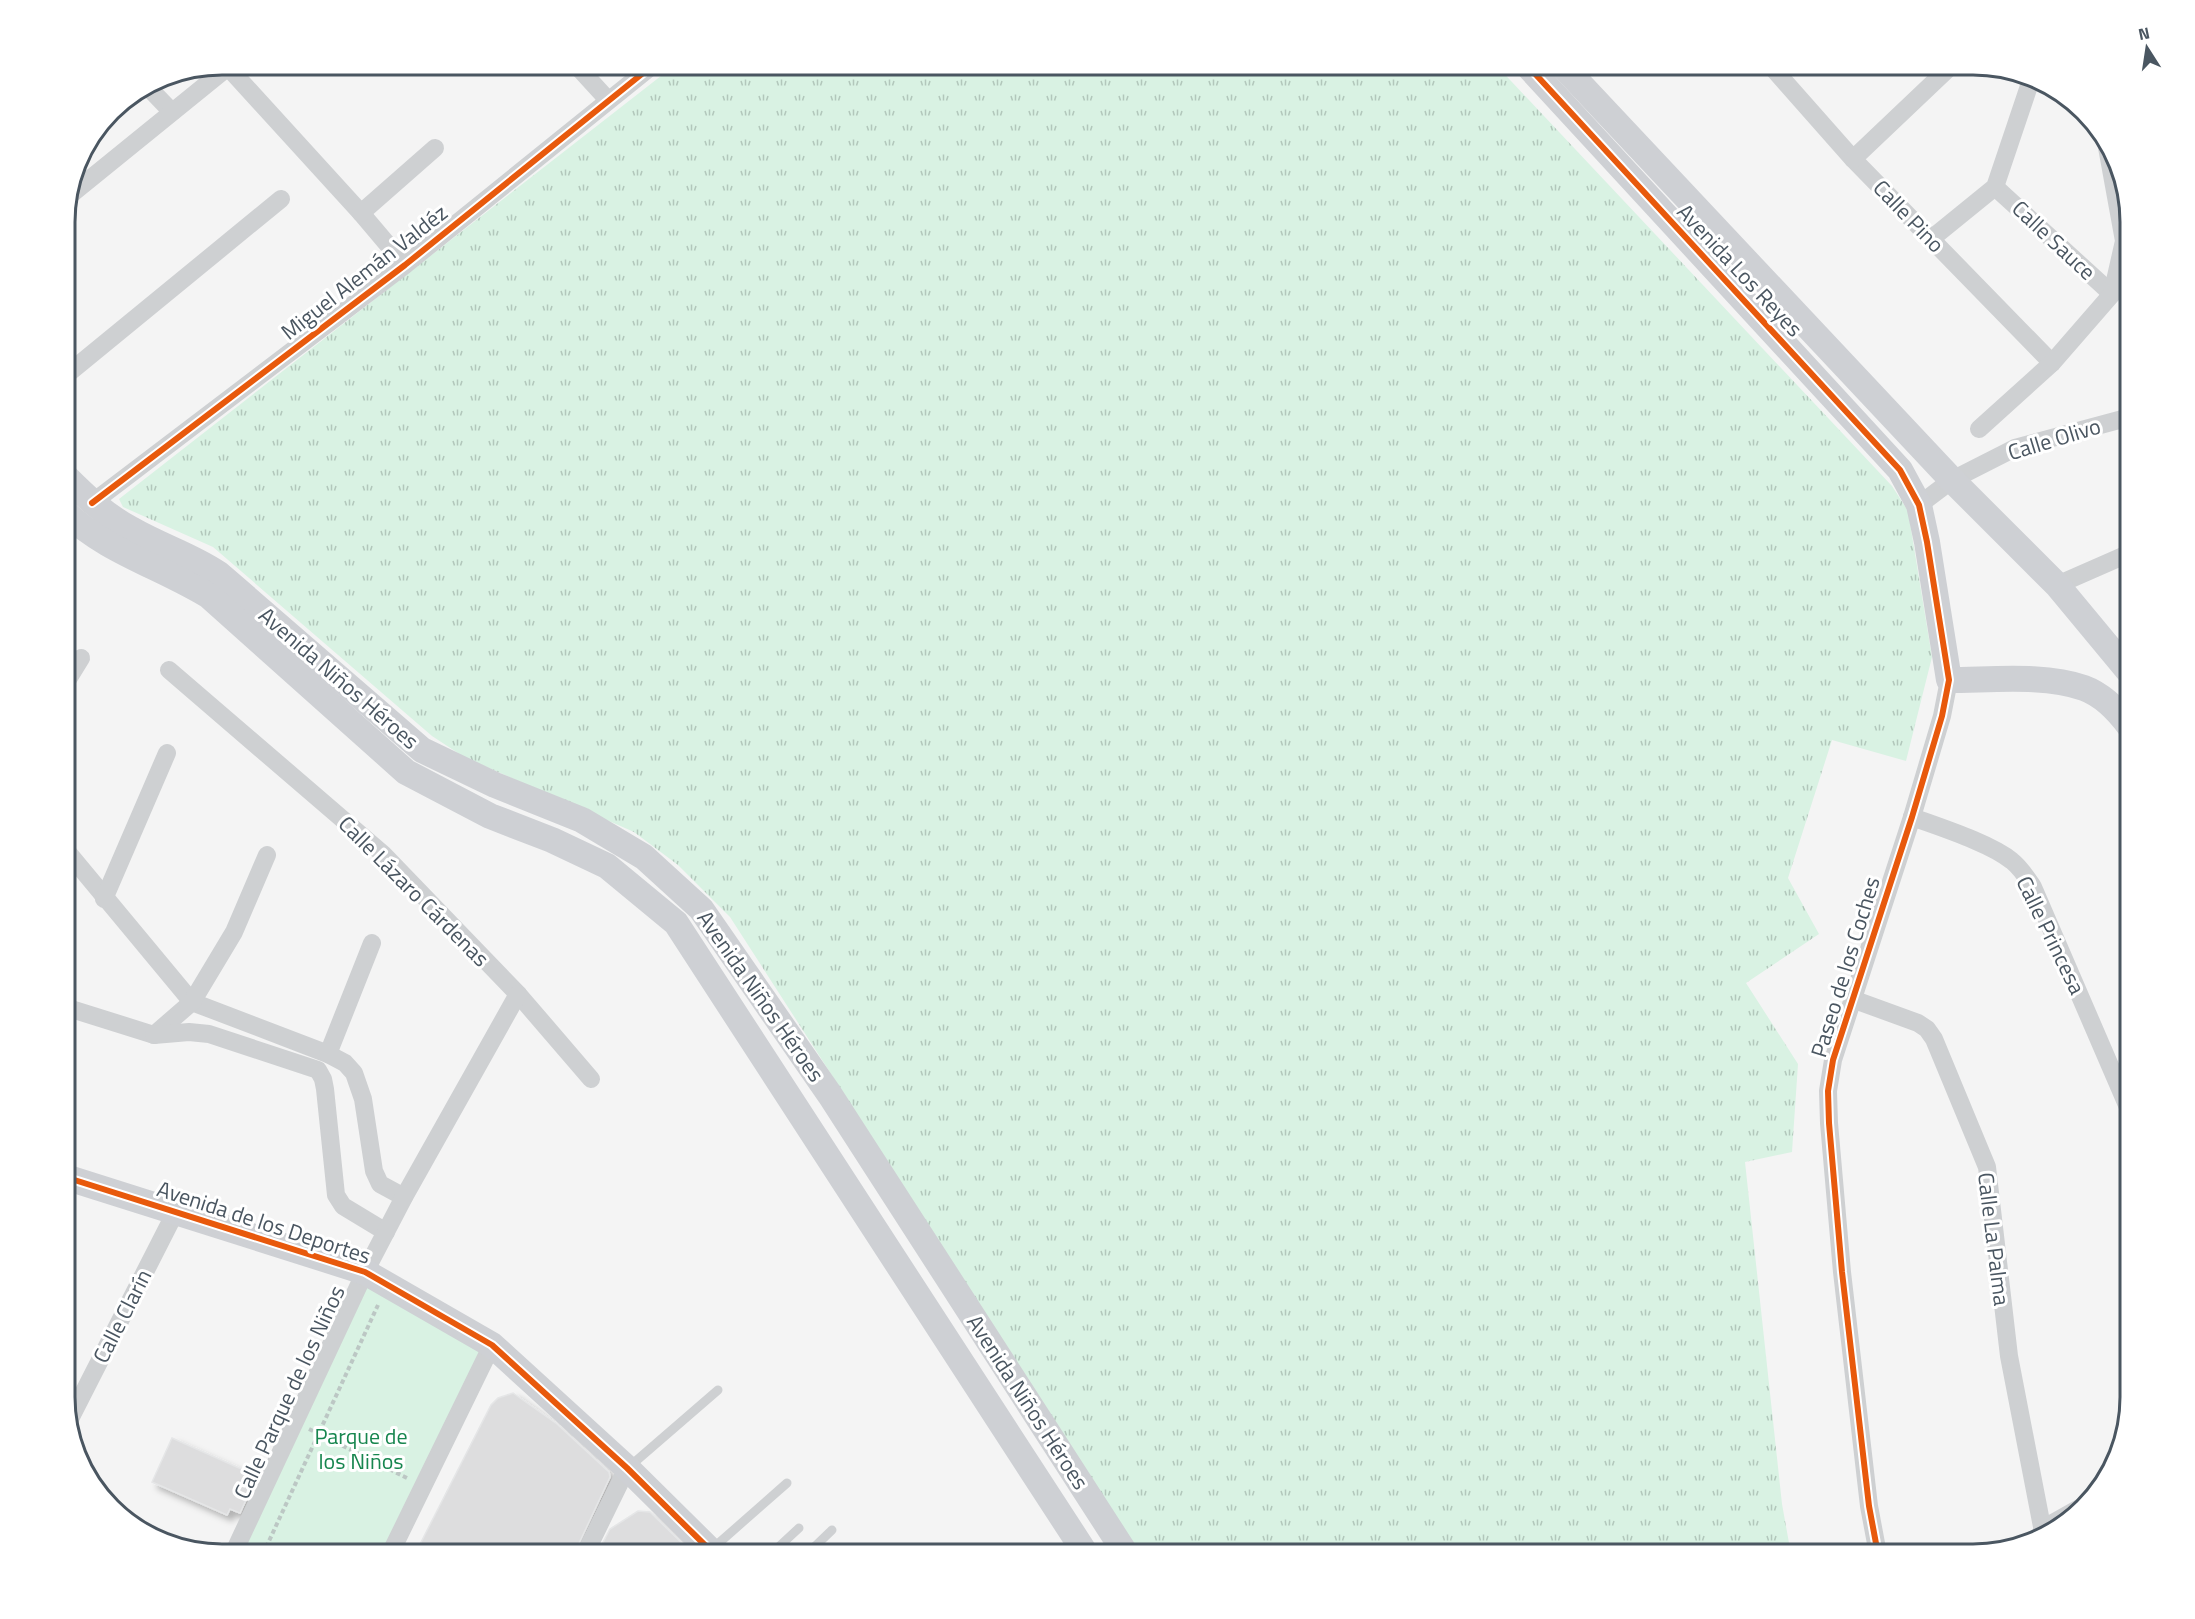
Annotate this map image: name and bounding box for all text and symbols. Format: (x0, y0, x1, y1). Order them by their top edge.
north arrow (2117, 18, 2177, 78)
text: N (2136, 20, 2152, 46)
street label: Calle Pino (1865, 172, 1953, 260)
street label: Calle Sauce (2004, 192, 2104, 288)
street label: Miguel Alemán Valdéz (273, 196, 455, 348)
street label: Avenida Los Reyes (1669, 196, 1811, 344)
street label: Calle Olivo (2003, 409, 2105, 469)
street label: Avenida Niños Héroes (251, 599, 427, 757)
street label: Calle Lázaro Cárdenas (331, 808, 497, 974)
street label: Calle Princesa (2008, 870, 2094, 1000)
street label: Paseo de los Coches (1801, 873, 1889, 1061)
street label: Avenida Niños Héroes (689, 903, 833, 1089)
street label: Calle La Palma (1969, 1170, 2019, 1308)
street label: Avenida de los Deportes (153, 1171, 375, 1273)
street label: Calle Clarín (84, 1263, 160, 1369)
street label: Calle Parque de los Niños (225, 1280, 353, 1504)
street label: Avenida Niños Héroes (959, 1308, 1097, 1496)
park label: Parque de los Niños (314, 1419, 408, 1478)

